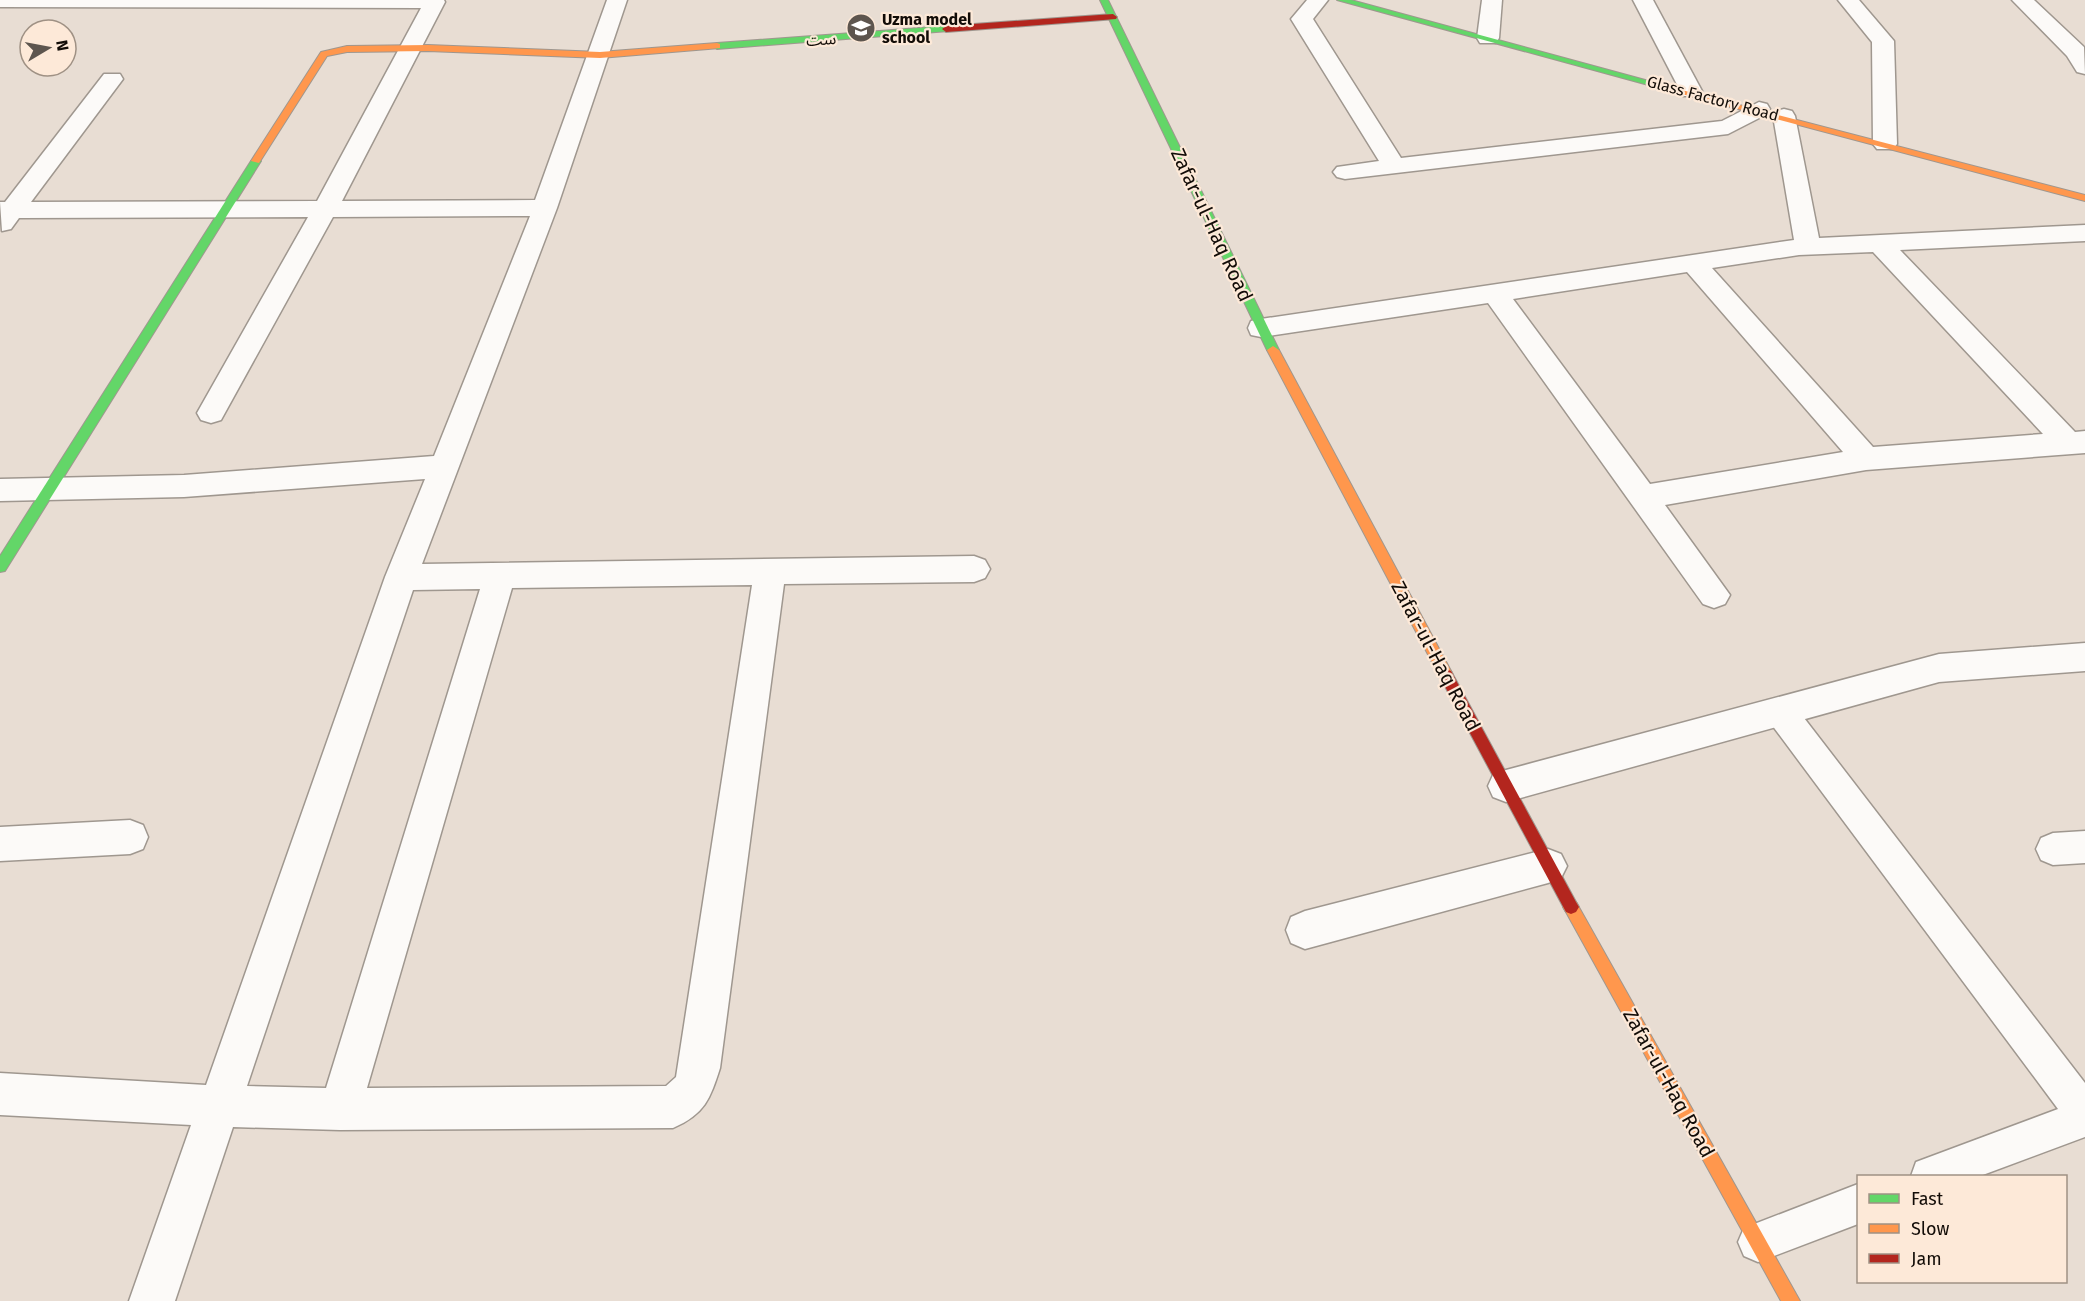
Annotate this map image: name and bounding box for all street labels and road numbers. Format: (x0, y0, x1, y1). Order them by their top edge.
street label: ست (805, 29, 837, 50)
street label: Glass Factory Road (1645, 72, 1781, 125)
street label: Zafar-ul-Haq Road (1166, 144, 1258, 306)
street label: Zafar-ul-Haq Road (1386, 577, 1486, 735)
street label: Zafar-ul-Haq Road (1618, 1004, 1720, 1162)

